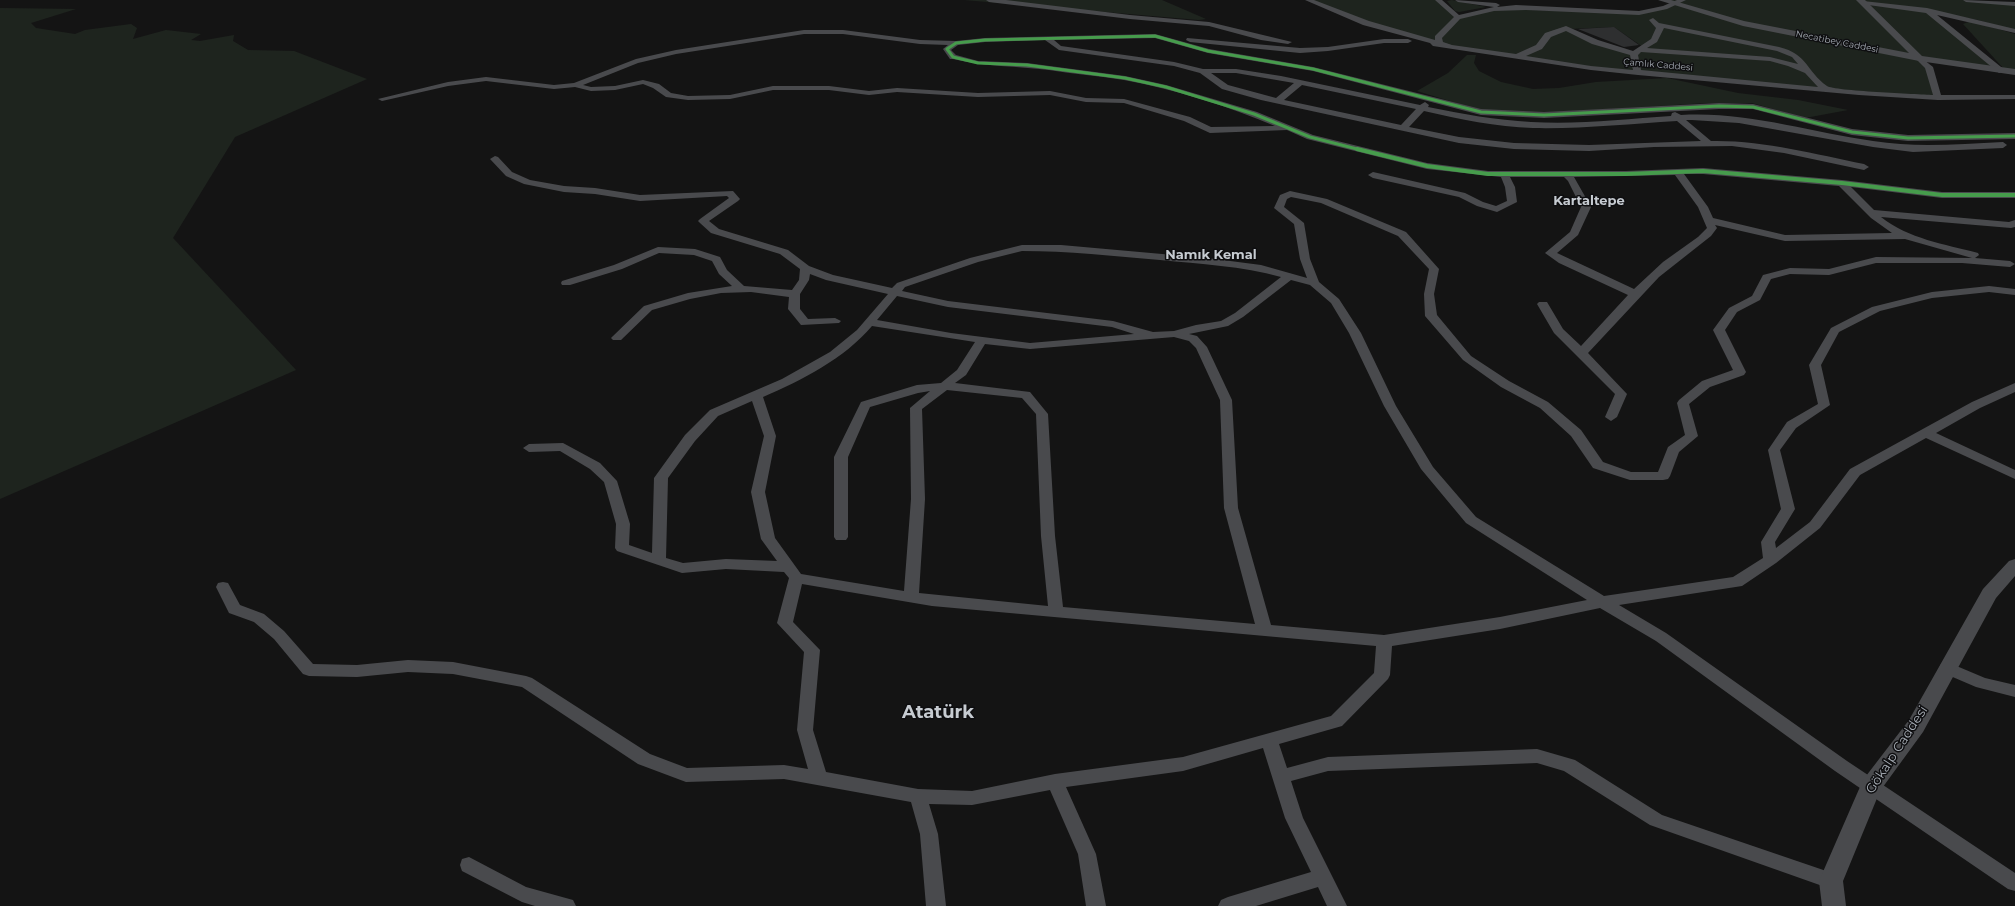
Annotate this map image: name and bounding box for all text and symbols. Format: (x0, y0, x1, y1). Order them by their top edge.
street label: Necatibey Caddesi (1795, 29, 1879, 55)
street label: Çamlık Caddesi (1623, 57, 1693, 73)
district label: Kartaltepe (1553, 193, 1625, 209)
district label: Namık Kemal (1165, 247, 1257, 263)
district label: Atatürk (902, 702, 974, 724)
street label: Gökalp Caddesi (1863, 703, 1931, 797)

